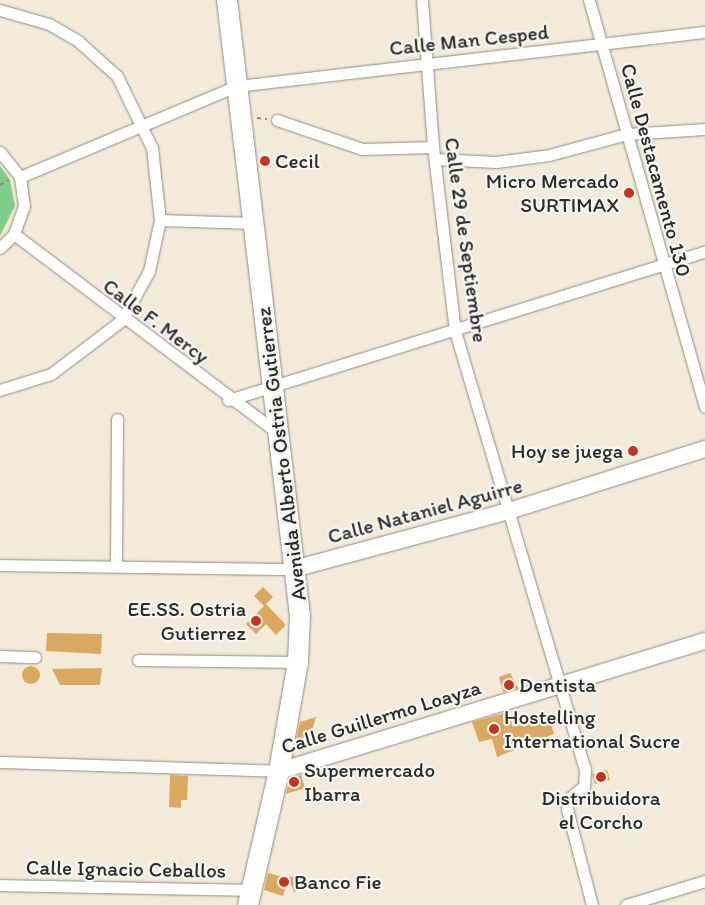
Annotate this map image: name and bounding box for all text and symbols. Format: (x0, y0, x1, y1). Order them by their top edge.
street label: Calle Man Cesped (388, 19, 550, 61)
street label: Calle Destacamento 130 (615, 61, 697, 279)
street label: Calle 29 de Septiembre (439, 136, 493, 344)
place label: Cecil (275, 148, 320, 174)
marker: Cecil (259, 155, 271, 167)
place label: Micro Mercado SURTIMAX (487, 168, 619, 218)
marker: Micro Mercado SURTIMAX (623, 187, 635, 199)
street label: Calle F. Mercy (98, 273, 214, 369)
street label: Avenida Alberto Ostria Gutierrez (251, 306, 311, 602)
place label: Hoy se juega (511, 438, 623, 464)
marker: Hoy se juega (627, 445, 639, 457)
street label: Calle Nataniel Aguirre (326, 473, 524, 549)
place label: EE.SS. Ostria Gutierrez (128, 596, 246, 646)
marker: EE.SS. Ostria Gutierrez (250, 615, 262, 627)
place label: Dentista (519, 672, 596, 698)
street label: Calle Guillermo Loayza (278, 675, 484, 759)
marker: Dentista (503, 679, 515, 691)
place label: Hostelling International Sucre (504, 704, 680, 754)
marker: Hostelling International Sucre (488, 723, 500, 735)
place label: Supermercado Ibarra (304, 757, 435, 807)
marker: Distribuidora el Corcho (595, 771, 607, 783)
marker: Supermercado Ibarra (288, 776, 300, 788)
place label: Distribuidora el Corcho (541, 785, 661, 835)
street label: Calle Ignacio Ceballos (26, 855, 226, 883)
place label: Banco Fie (294, 869, 381, 895)
marker: Banco Fie (278, 876, 290, 888)

